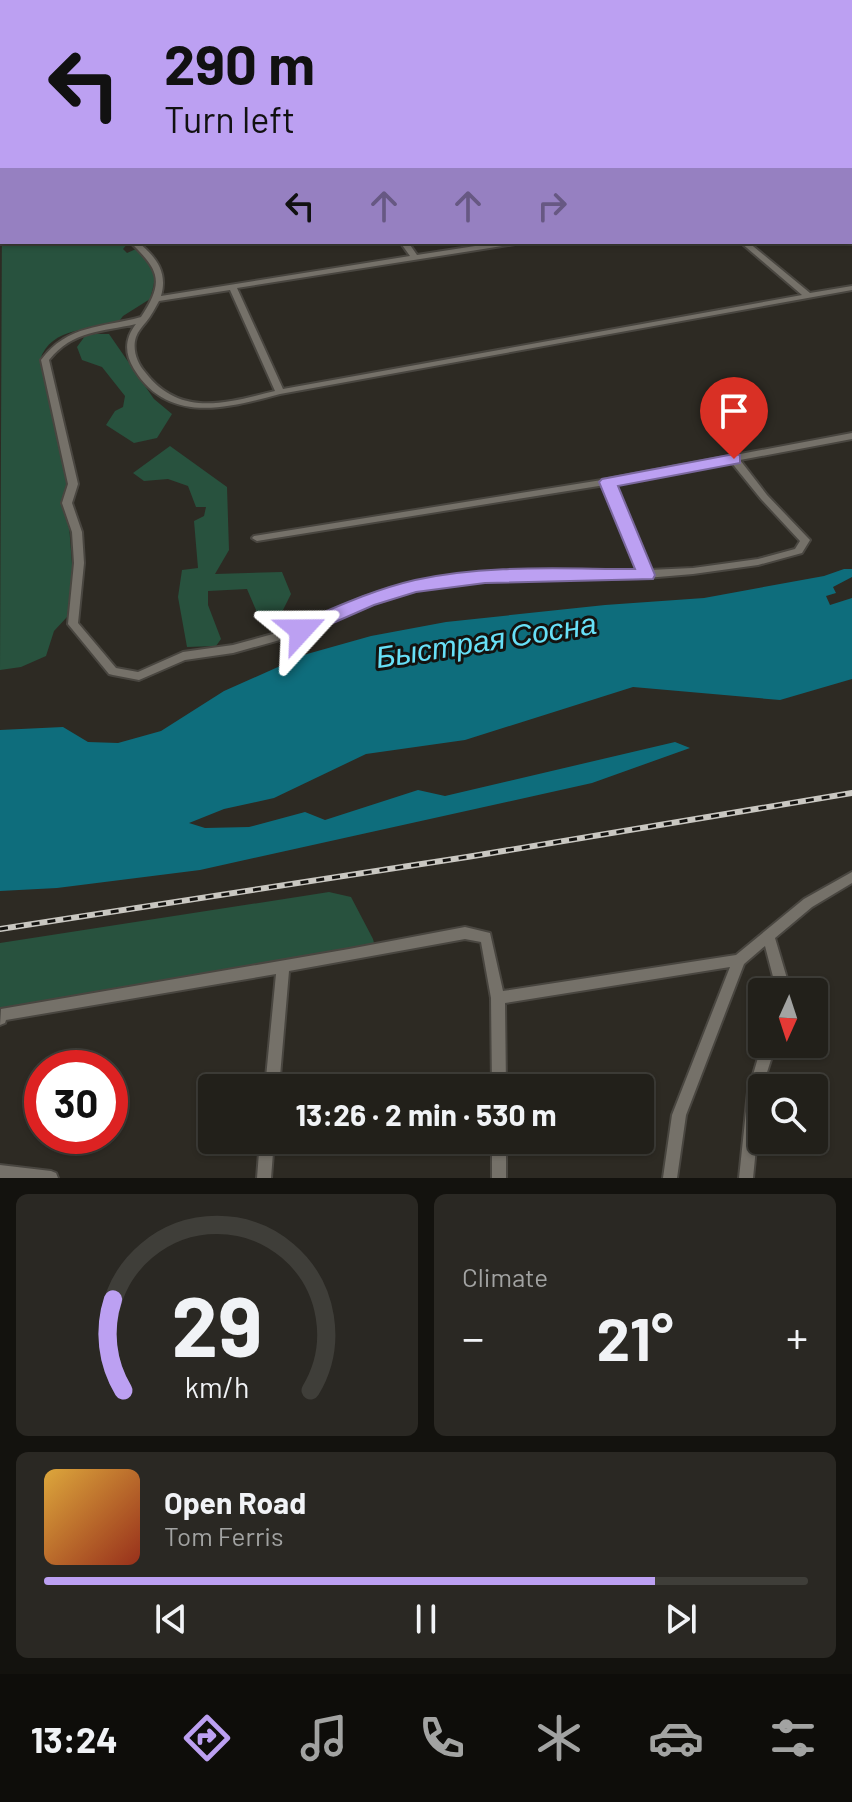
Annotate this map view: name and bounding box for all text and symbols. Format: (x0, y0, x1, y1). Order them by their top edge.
text: 290 m (164, 29, 315, 96)
icon: left (32, 32, 136, 136)
text: Turn left (164, 97, 295, 140)
icon: left (278, 184, 322, 228)
icon: ahead (362, 184, 406, 228)
icon: ahead (446, 184, 490, 228)
icon: right (530, 184, 574, 228)
pin (700, 377, 768, 459)
icon: arrive (712, 389, 756, 433)
position arrow (259, 588, 343, 672)
water label: Быстрая Сосна (373, 604, 599, 674)
north arrow (748, 978, 828, 1058)
map controls (748, 978, 828, 1154)
speed limit sign: 30 (24, 1050, 128, 1154)
button: search (748, 1074, 828, 1154)
text: 13:26 · 2 min · 530 m (295, 1096, 557, 1132)
text: Climate (462, 1261, 548, 1292)
text: 29 (172, 1274, 262, 1374)
text: 21° (596, 1301, 674, 1373)
text: − (462, 1310, 484, 1363)
text: + (786, 1310, 808, 1363)
text: km/h (185, 1369, 249, 1404)
text: Open Road (164, 1484, 306, 1520)
text: Tom Ferris (164, 1520, 284, 1551)
icon: previous (149, 1597, 193, 1641)
icon: pause (404, 1597, 448, 1641)
icon: next (659, 1597, 703, 1641)
icon: directions (179, 1710, 235, 1766)
icon: music (296, 1710, 352, 1766)
icon: phone (414, 1710, 470, 1766)
icon: climate (531, 1710, 587, 1766)
icon: car (648, 1710, 704, 1766)
icon: filters (765, 1710, 821, 1766)
text: 13:24 (31, 1717, 118, 1760)

